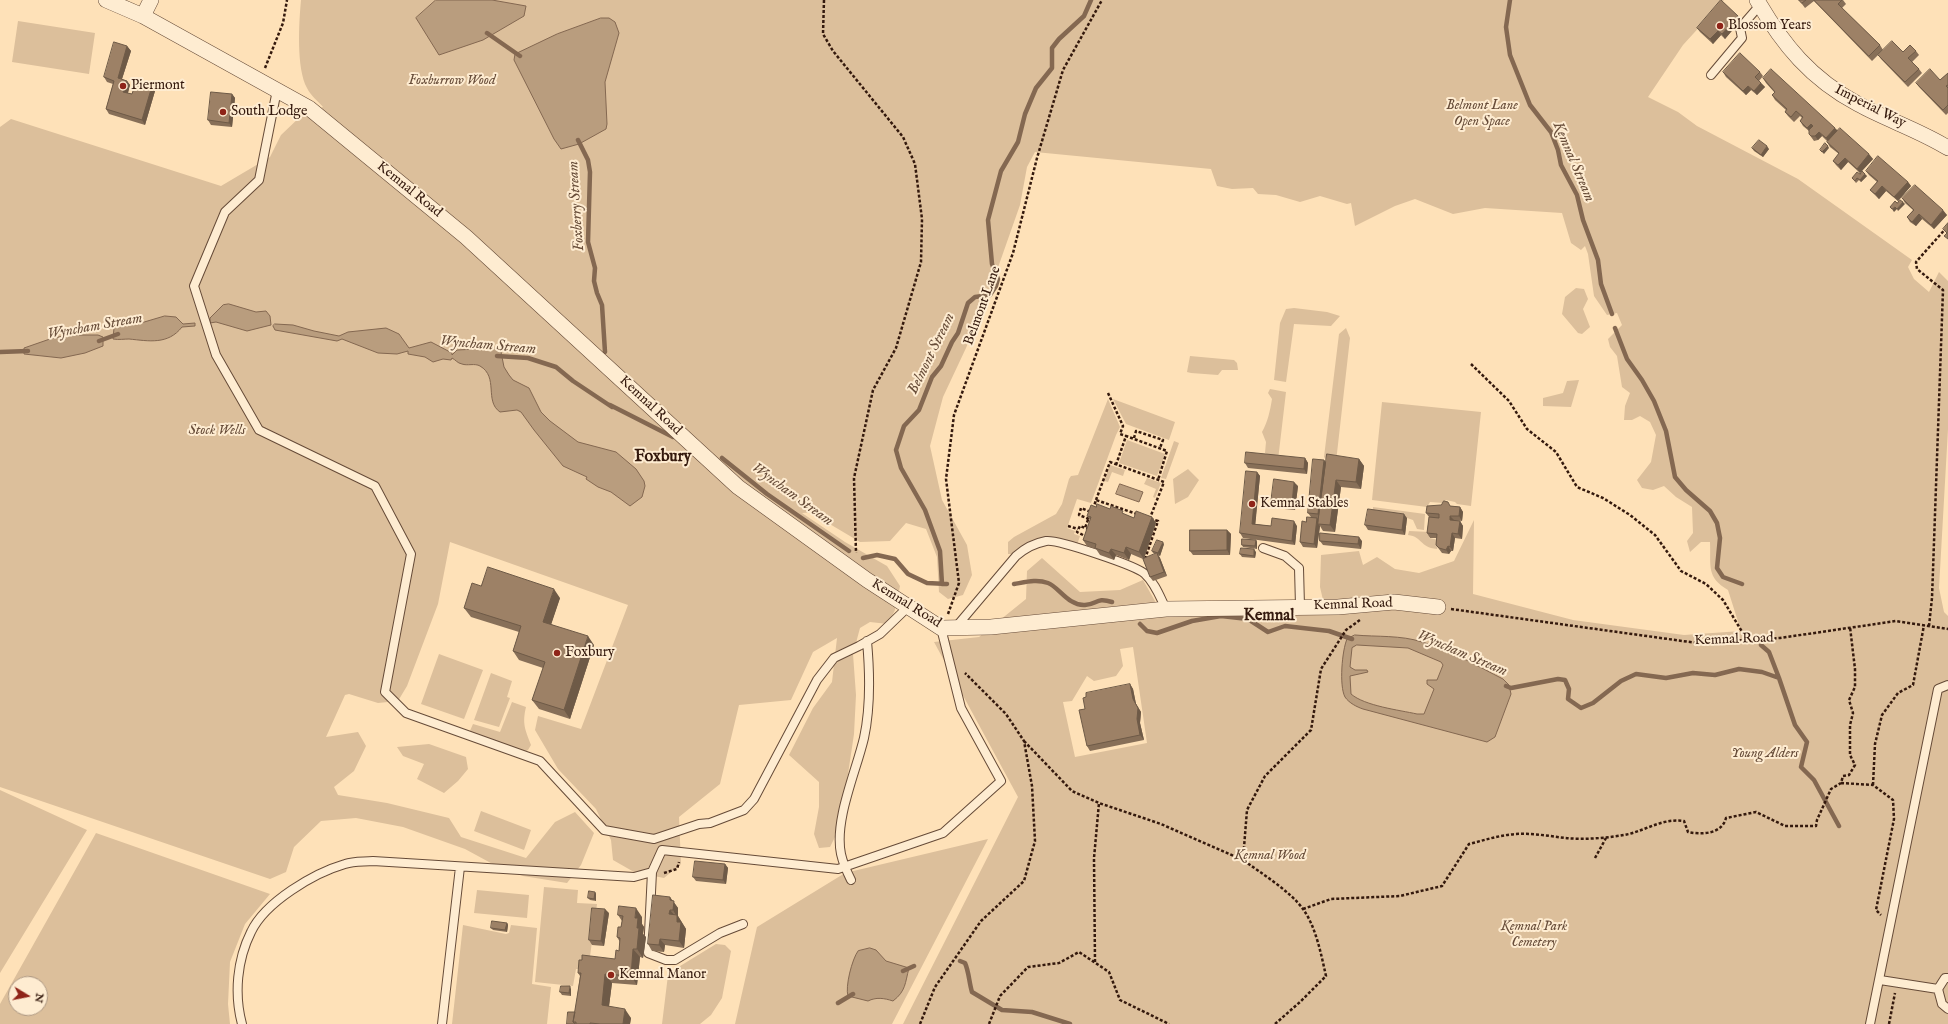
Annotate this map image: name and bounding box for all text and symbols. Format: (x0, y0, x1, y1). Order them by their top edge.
place label: Blossom Years (1728, 18, 1811, 34)
marker: Blossom Years (1715, 21, 1725, 31)
park label: Foxburrow Wood (408, 73, 496, 89)
place label: Piermont (131, 78, 185, 94)
marker: Piermont (118, 81, 128, 91)
street label: Imperial Way (1831, 82, 1909, 132)
park label: Belmont Lane Open Space (1446, 98, 1518, 130)
place label: South Lodge (231, 104, 307, 120)
marker: South Lodge (218, 107, 228, 117)
water label: Kemnal Stream (1548, 119, 1598, 205)
street label: Kemnal Road (373, 158, 445, 222)
water label: Foxberry Stream (565, 160, 589, 252)
street label: Belmont Lane (961, 264, 1005, 348)
water label: Wyncham Stream (46, 310, 144, 344)
water label: Belmont Stream (905, 310, 959, 398)
water label: Wyncham Stream (439, 333, 537, 359)
street label: Kemnal Road (615, 373, 685, 439)
park label: Stock Wells (189, 423, 245, 439)
district label: Foxbury (635, 448, 691, 468)
water label: Wyncham Stream (748, 459, 836, 531)
place label: Kemnal Stables (1260, 496, 1348, 512)
marker: Kemnal Stables (1247, 499, 1257, 509)
street label: Kemnal Road (868, 576, 944, 632)
street label: Kemnal Road (1313, 595, 1393, 615)
district label: Kemnal (1243, 607, 1295, 627)
water label: Wyncham Stream (1414, 627, 1510, 681)
street label: Kemnal Road (1694, 630, 1774, 650)
place label: Foxbury (565, 645, 615, 661)
marker: Foxbury (552, 648, 562, 658)
park label: Young Alders (1731, 746, 1799, 762)
park label: Kemnal Wood (1234, 848, 1306, 864)
park label: Kemnal Park Cemetery (1501, 919, 1567, 952)
place label: Kemnal Manor (619, 967, 706, 983)
marker: Kemnal Manor (606, 970, 616, 980)
north arrow (8, 976, 48, 1016)
text: N (31, 992, 47, 1004)

